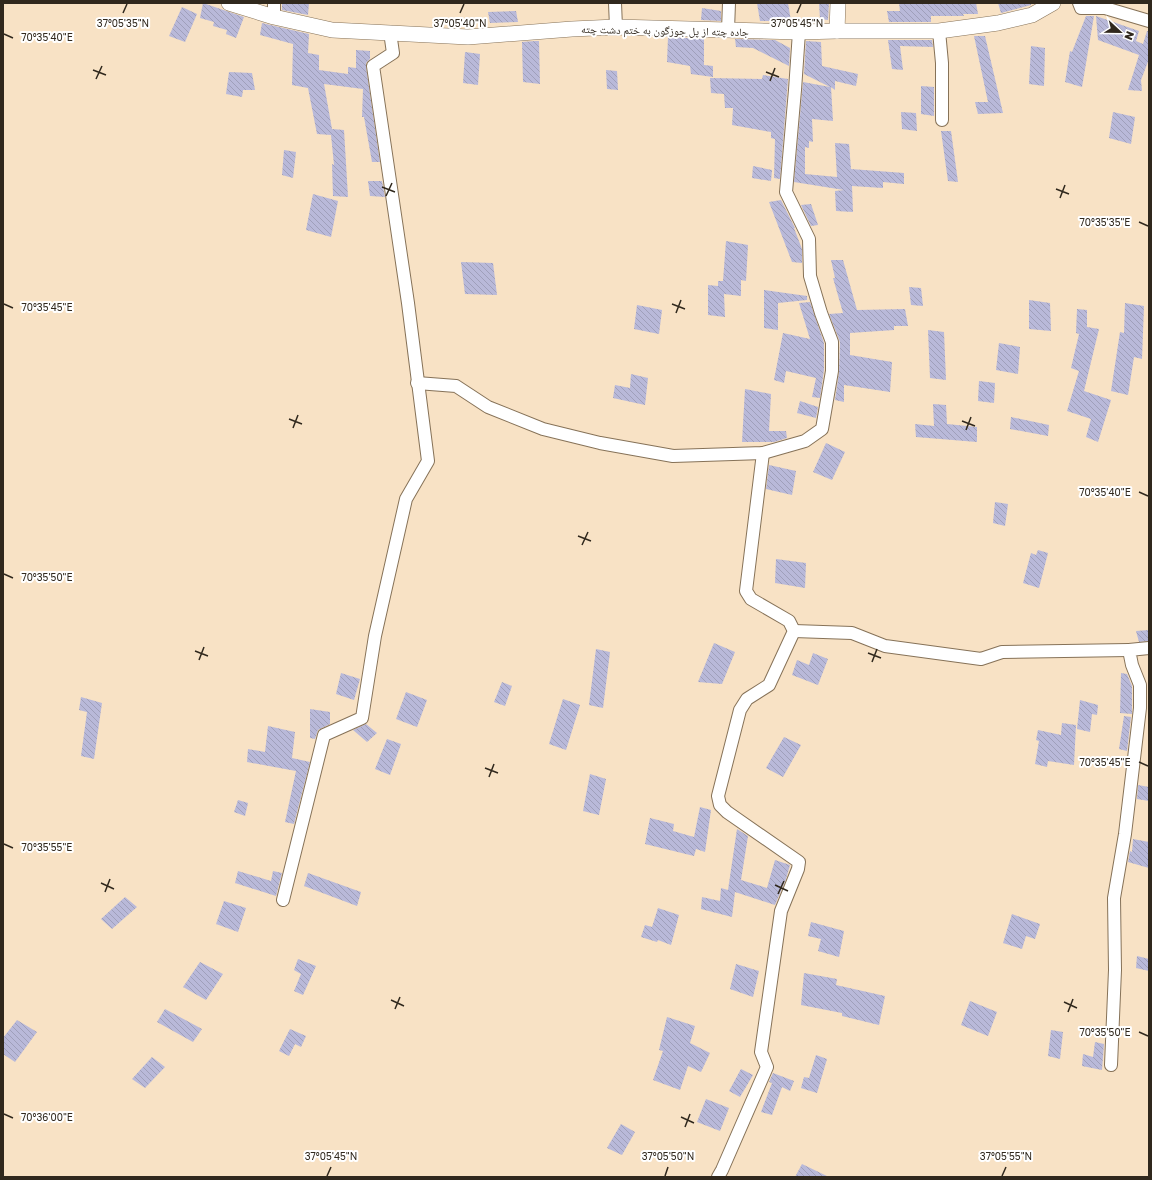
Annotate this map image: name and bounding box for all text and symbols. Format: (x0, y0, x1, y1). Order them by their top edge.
north arrow (1100, 12, 1140, 52)
text: 37°05'35"N (97, 17, 149, 29)
text: 37°05'40"N (433, 17, 487, 29)
text: 37°05'45"N (771, 17, 823, 29)
street label: جاده چته از پل جوزگون به ختم دشت چته (581, 22, 749, 40)
text: N (1122, 30, 1137, 42)
text: 70°35'40"E (21, 31, 73, 43)
text: 70°35'35"E (1080, 216, 1130, 228)
text: 70°35'45"E (21, 301, 73, 313)
text: 70°35'40"E (1079, 486, 1131, 498)
text: 70°35'50"E (21, 571, 73, 583)
text: 70°35'45"E (1079, 756, 1131, 768)
text: 70°35'55"E (22, 841, 72, 853)
text: 70°35'50"E (1079, 1026, 1131, 1038)
text: 70°36'00"E (21, 1111, 73, 1123)
text: 37°05'45"N (305, 1150, 357, 1162)
text: 37°05'50"N (642, 1150, 694, 1162)
text: 37°05'55"N (980, 1150, 1032, 1162)

